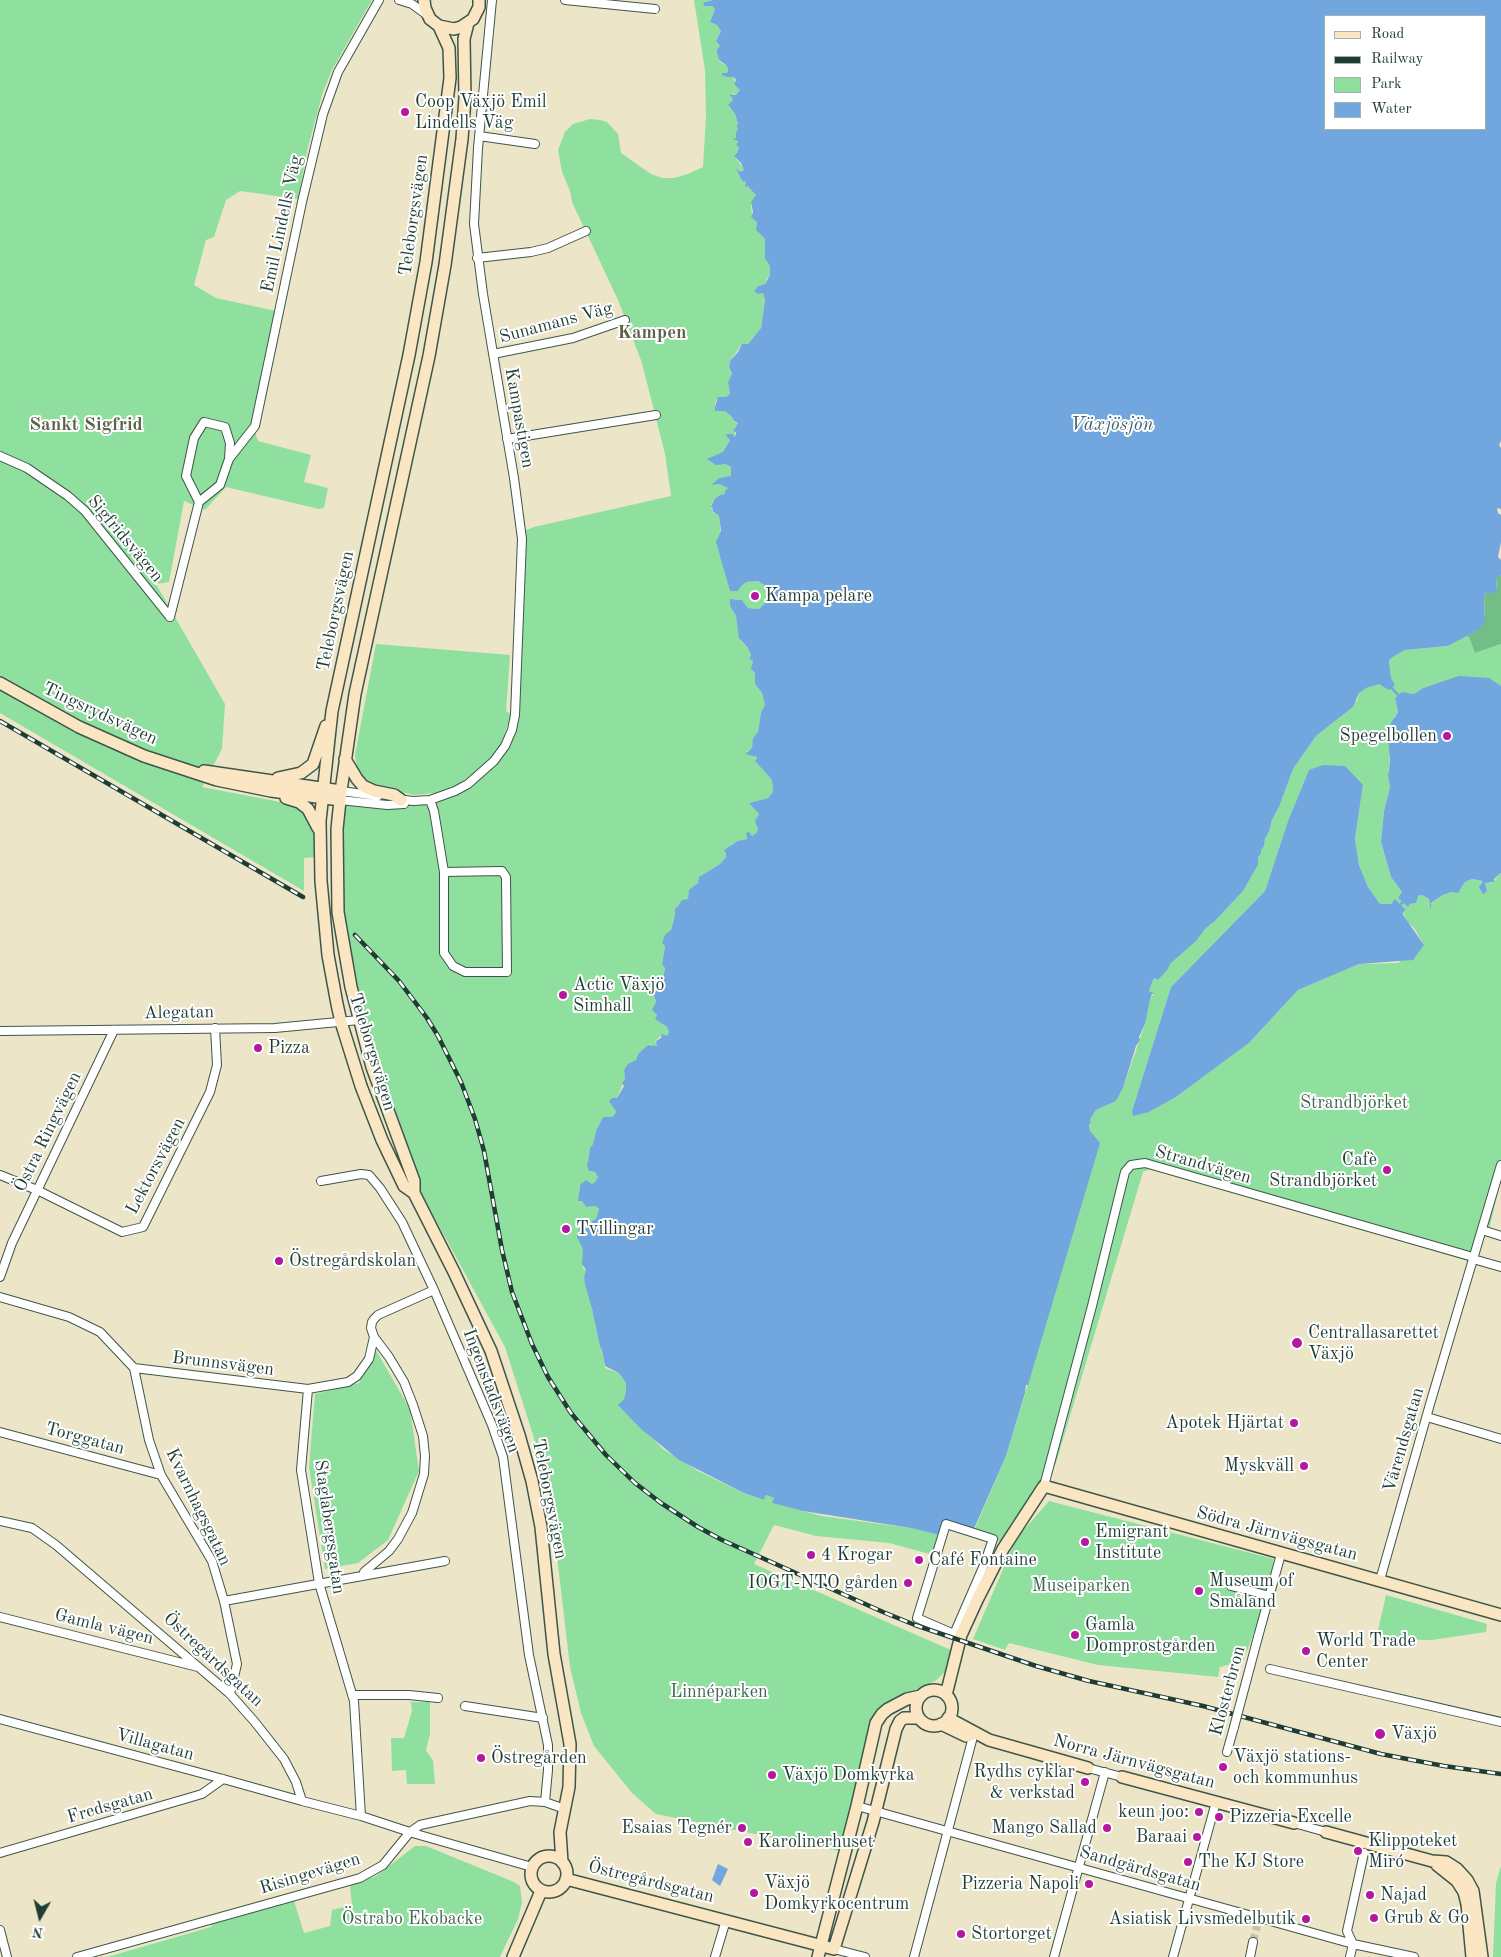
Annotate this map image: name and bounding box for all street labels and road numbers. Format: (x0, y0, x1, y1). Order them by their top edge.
street label: Emil Lindells Väg (257, 153, 307, 295)
street label: Teleborgsvägen (395, 153, 433, 277)
street label: Sunamans Väg (497, 297, 615, 349)
street label: Kampastigen (500, 366, 538, 470)
street label: Sigfridsvägen (82, 491, 168, 587)
street label: Teleborgsvägen (313, 549, 359, 673)
street label: Tingsrydsvägen (39, 678, 161, 750)
street label: Teleborgsvägen (344, 990, 400, 1114)
street label: Alegatan (144, 1002, 214, 1024)
street label: Östra Ringvägen (9, 1068, 87, 1196)
street label: Lektorsvägen (122, 1114, 190, 1218)
street label: Strandvägen (1152, 1141, 1254, 1189)
street label: Ingenstadsvägen (457, 1326, 525, 1456)
street label: Brunnsvägen (171, 1347, 275, 1381)
street label: Värendsgatan (1379, 1385, 1429, 1495)
street label: Torggatan (43, 1418, 127, 1460)
street label: Teleborgsvägen (527, 1437, 571, 1561)
street label: Kvarnhagsgatan (160, 1445, 236, 1569)
street label: Staglabergsgatan (309, 1458, 349, 1596)
street label: Södra Järnvägsgatan (1194, 1502, 1360, 1566)
street label: Gamla vägen (52, 1604, 156, 1650)
street label: Östregårdsgatan (158, 1608, 268, 1712)
street label: Klosterbron (1206, 1644, 1250, 1738)
street label: Villagatan (114, 1724, 196, 1766)
street label: Norra Järnvägsgatan (1051, 1730, 1217, 1794)
street label: Fredsgatan (64, 1783, 156, 1829)
street label: Sandgärdsgatan (1077, 1841, 1203, 1897)
street label: Risingevägen (257, 1848, 363, 1900)
street label: Östregårdsgatan (586, 1856, 716, 1908)

